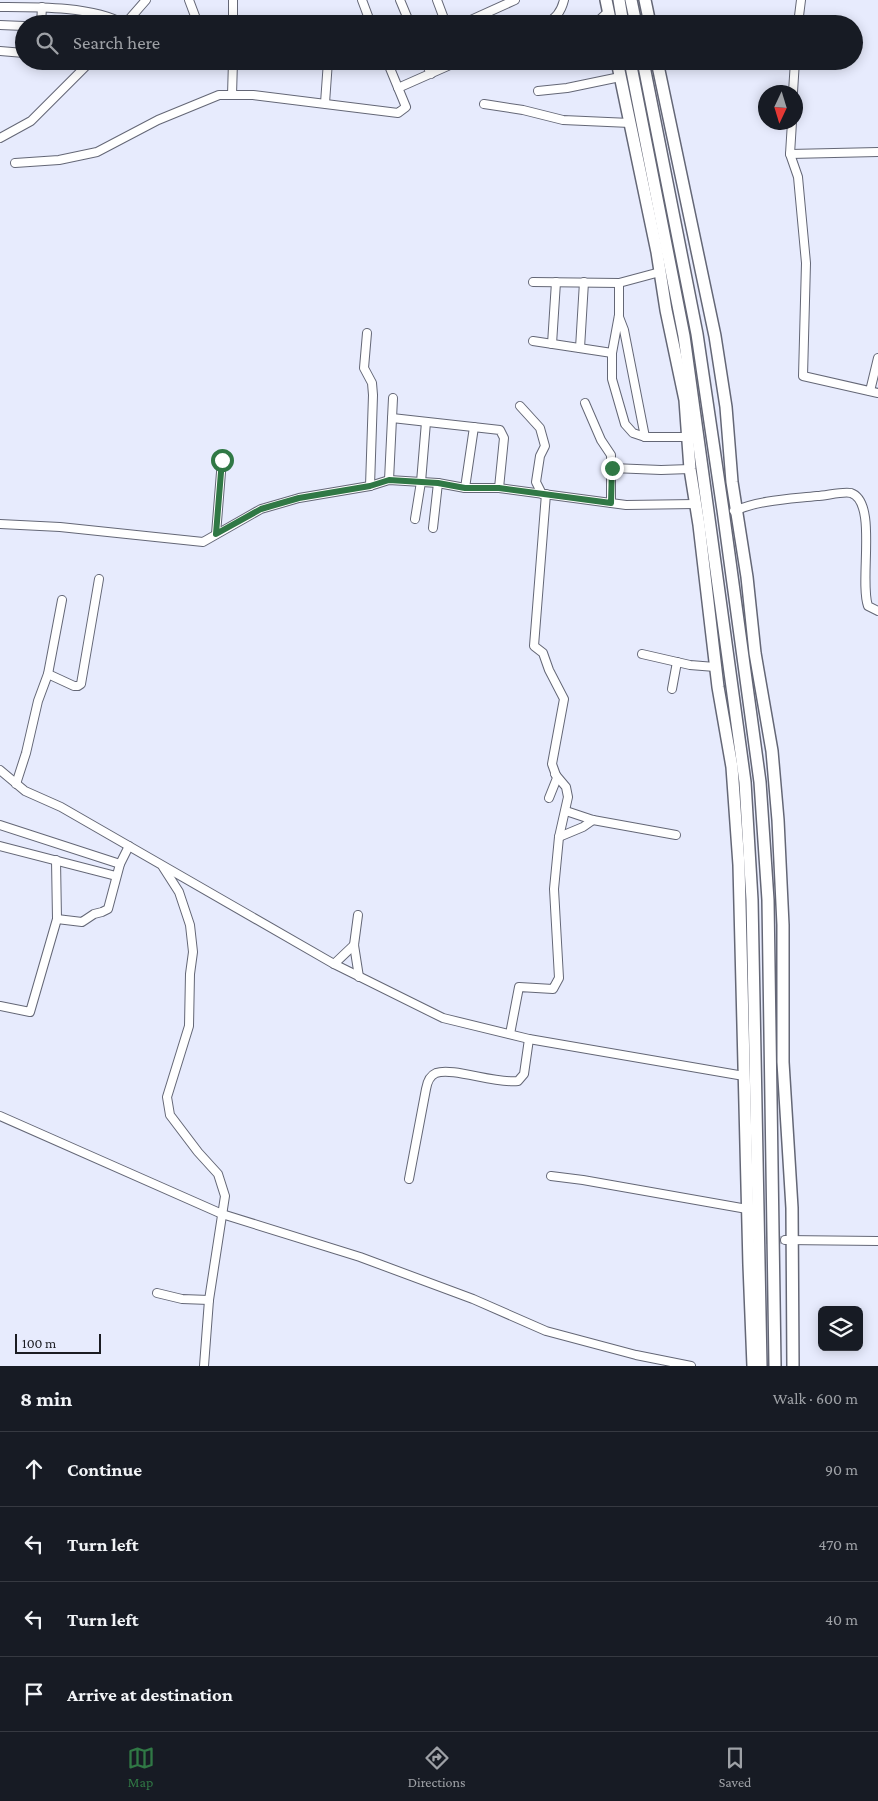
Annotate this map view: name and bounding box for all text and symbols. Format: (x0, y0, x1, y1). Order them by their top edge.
search box (15, 15, 863, 70)
icon: search (33, 29, 61, 57)
text: Search here (73, 32, 160, 53)
north arrow (758, 85, 803, 130)
route start (211, 449, 234, 472)
route end (601, 457, 624, 480)
map controls (818, 1306, 863, 1351)
button: layers (818, 1306, 863, 1351)
scale bar (15, 1331, 101, 1354)
text: 100 m (22, 1335, 56, 1351)
text: 8 min (20, 1387, 72, 1411)
text: Walk · 600 m (773, 1390, 858, 1407)
icon: ahead (20, 1455, 48, 1483)
text: Continue (67, 1459, 142, 1480)
text: 90 m (825, 1461, 858, 1478)
icon: left (20, 1530, 48, 1558)
text: Turn left (67, 1534, 139, 1555)
text: 470 m (818, 1536, 858, 1553)
icon: left (20, 1605, 48, 1633)
text: Turn left (67, 1609, 139, 1630)
text: 40 m (825, 1611, 858, 1628)
icon: arrive (20, 1680, 48, 1708)
text: Arrive at destination (67, 1684, 233, 1705)
tab: Map (127, 1744, 155, 1790)
tab: Directions (408, 1744, 466, 1790)
tab: Saved (719, 1744, 751, 1790)

